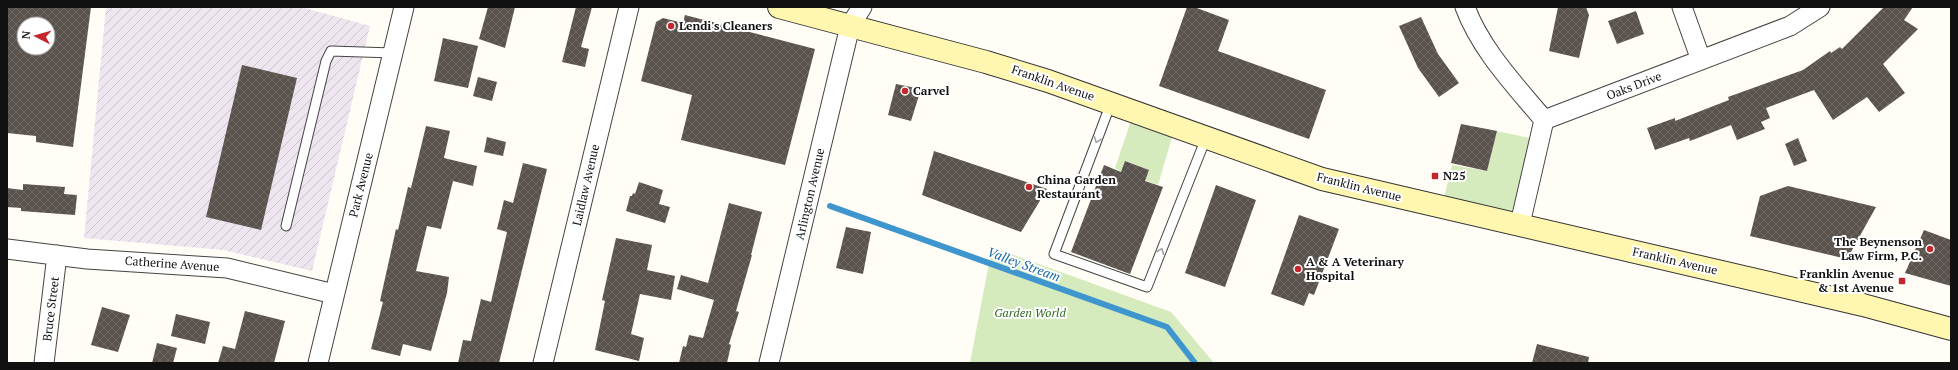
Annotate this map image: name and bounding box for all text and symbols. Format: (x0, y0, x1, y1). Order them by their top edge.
north arrow (16, 16, 56, 56)
place label: Lendi's Cleaners (679, 18, 773, 33)
marker: Lendi's Cleaners (666, 21, 676, 31)
text: N (19, 29, 34, 40)
street label: Franklin Avenue (1010, 61, 1097, 104)
street label: Oaks Drive (1604, 68, 1664, 103)
place label: Carvel (913, 83, 950, 98)
marker: Carvel (900, 86, 910, 96)
one-way arrow (1094, 136, 1102, 143)
street label: Laidlaw Avenue (569, 143, 602, 227)
street label: Arlington Avenue (792, 147, 827, 241)
street label: Park Avenue (345, 151, 376, 219)
place label: N25 (1443, 168, 1466, 183)
street label: Franklin Avenue (1315, 169, 1403, 204)
marker: N25 (1430, 171, 1440, 181)
place label: China Garden Restaurant (1037, 172, 1116, 201)
marker: China Garden Restaurant (1024, 182, 1034, 192)
place label: The Beynenson Law Firm, P.C. (1834, 234, 1922, 263)
water label: Valley Stream (985, 242, 1063, 286)
street label: Franklin Avenue (1631, 243, 1719, 278)
marker: The Beynenson Law Firm, P.C. (1925, 244, 1935, 254)
one-way arrow (1157, 247, 1165, 254)
street label: Catherine Avenue (124, 253, 220, 274)
place label: A & A Veterinary Hospital (1306, 254, 1405, 283)
marker: A & A Veterinary Hospital (1293, 264, 1303, 274)
place label: Franklin Avenue & 1st Avenue (1799, 266, 1895, 295)
street label: Bruce Street (39, 275, 62, 342)
marker: Franklin Avenue & 1st Avenue (1897, 276, 1907, 286)
park label: Garden World (994, 305, 1066, 320)

